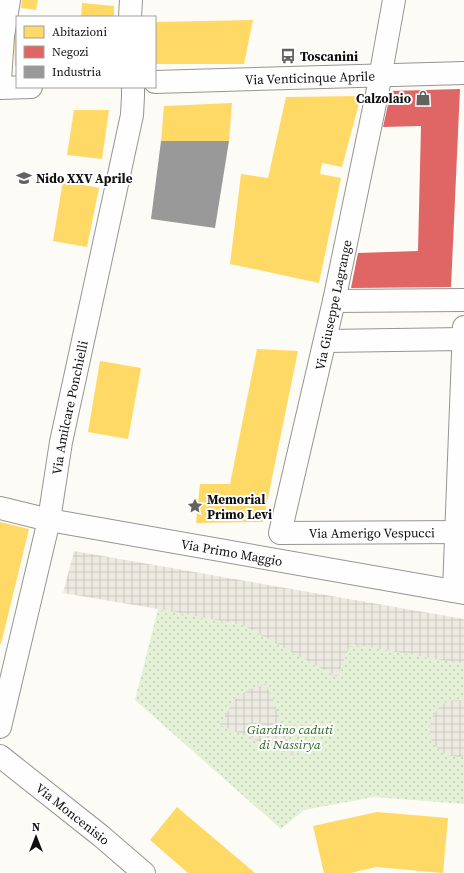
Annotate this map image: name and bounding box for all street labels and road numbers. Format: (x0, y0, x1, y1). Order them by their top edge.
street label: Via Venticinque Aprile (245, 68, 376, 88)
street label: Via Giuseppe Lagrange (311, 238, 356, 372)
street label: Via Amilcare Ponchielli (48, 339, 92, 476)
street label: Via Amerigo Vespucci (309, 524, 435, 542)
street label: Via Primo Maggio (179, 535, 284, 570)
street label: Via Moncenisio (32, 780, 113, 849)

